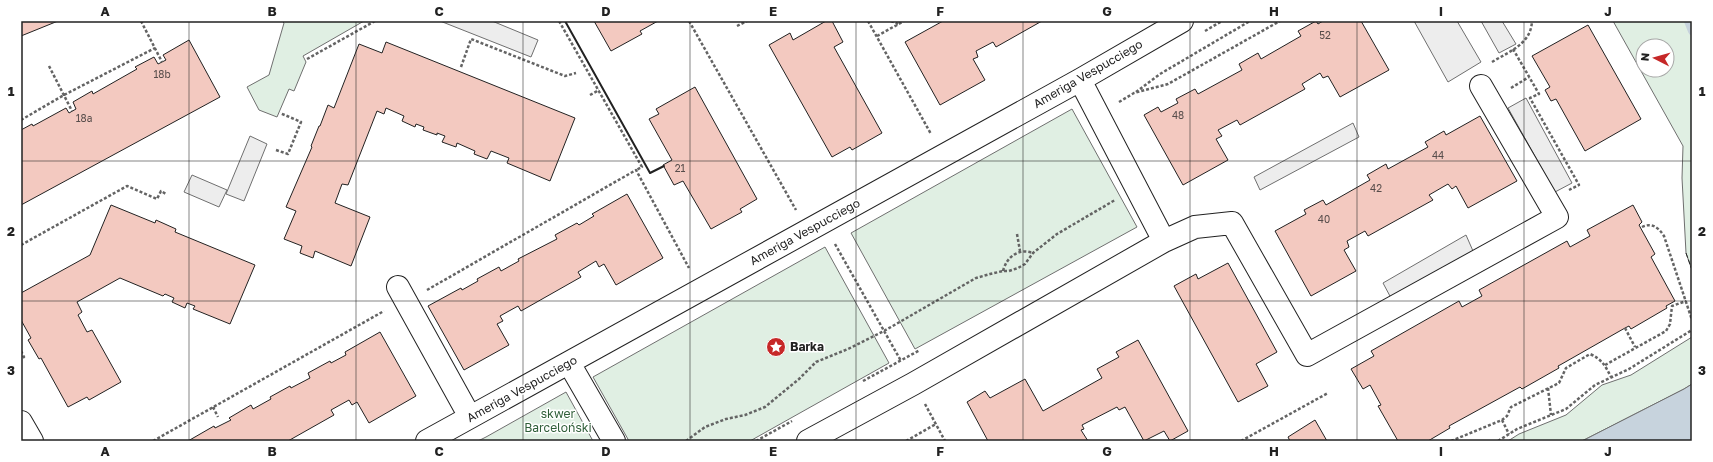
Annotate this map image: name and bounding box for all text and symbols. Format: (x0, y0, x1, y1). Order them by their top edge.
text: A (100, 3, 110, 19)
text: B (267, 3, 277, 19)
text: C (434, 3, 444, 19)
text: D (601, 3, 611, 19)
text: E (769, 3, 777, 19)
text: F (936, 3, 944, 19)
text: G (1102, 3, 1112, 19)
text: H (1269, 3, 1279, 19)
text: I (1439, 3, 1443, 19)
text: J (1604, 3, 1612, 19)
house number: 52 (1319, 29, 1331, 41)
street label: Ameriga Vespucciego (1030, 36, 1145, 111)
north arrow (1635, 38, 1675, 78)
text: N (1638, 52, 1651, 62)
house number: 18b (153, 68, 171, 80)
text: 1 (8, 83, 15, 99)
text: 1 (1699, 83, 1706, 99)
house number: 48 (1172, 109, 1184, 121)
house number: 18a (76, 112, 92, 124)
house number: 44 (1432, 149, 1444, 161)
house number: 21 (675, 162, 685, 174)
house number: 42 (1370, 182, 1382, 194)
street label: Ameriga Vespucciego (747, 195, 863, 268)
house number: 40 (1318, 213, 1330, 225)
text: 2 (7, 223, 15, 239)
text: 2 (1698, 223, 1706, 239)
place icon: Barka (765, 336, 787, 358)
place label: Barka (790, 339, 824, 354)
street label: Ameriga Vespucciego (464, 352, 580, 425)
text: 3 (7, 362, 15, 378)
text: 3 (1698, 362, 1706, 378)
park label: skwer Barceloński (524, 406, 592, 435)
text: A (100, 443, 110, 459)
text: B (267, 443, 277, 459)
text: C (434, 443, 444, 459)
text: D (601, 443, 611, 459)
text: E (769, 443, 777, 459)
text: F (936, 443, 944, 459)
text: G (1102, 443, 1112, 459)
text: H (1269, 443, 1279, 459)
text: I (1439, 443, 1443, 459)
text: J (1604, 443, 1612, 459)

